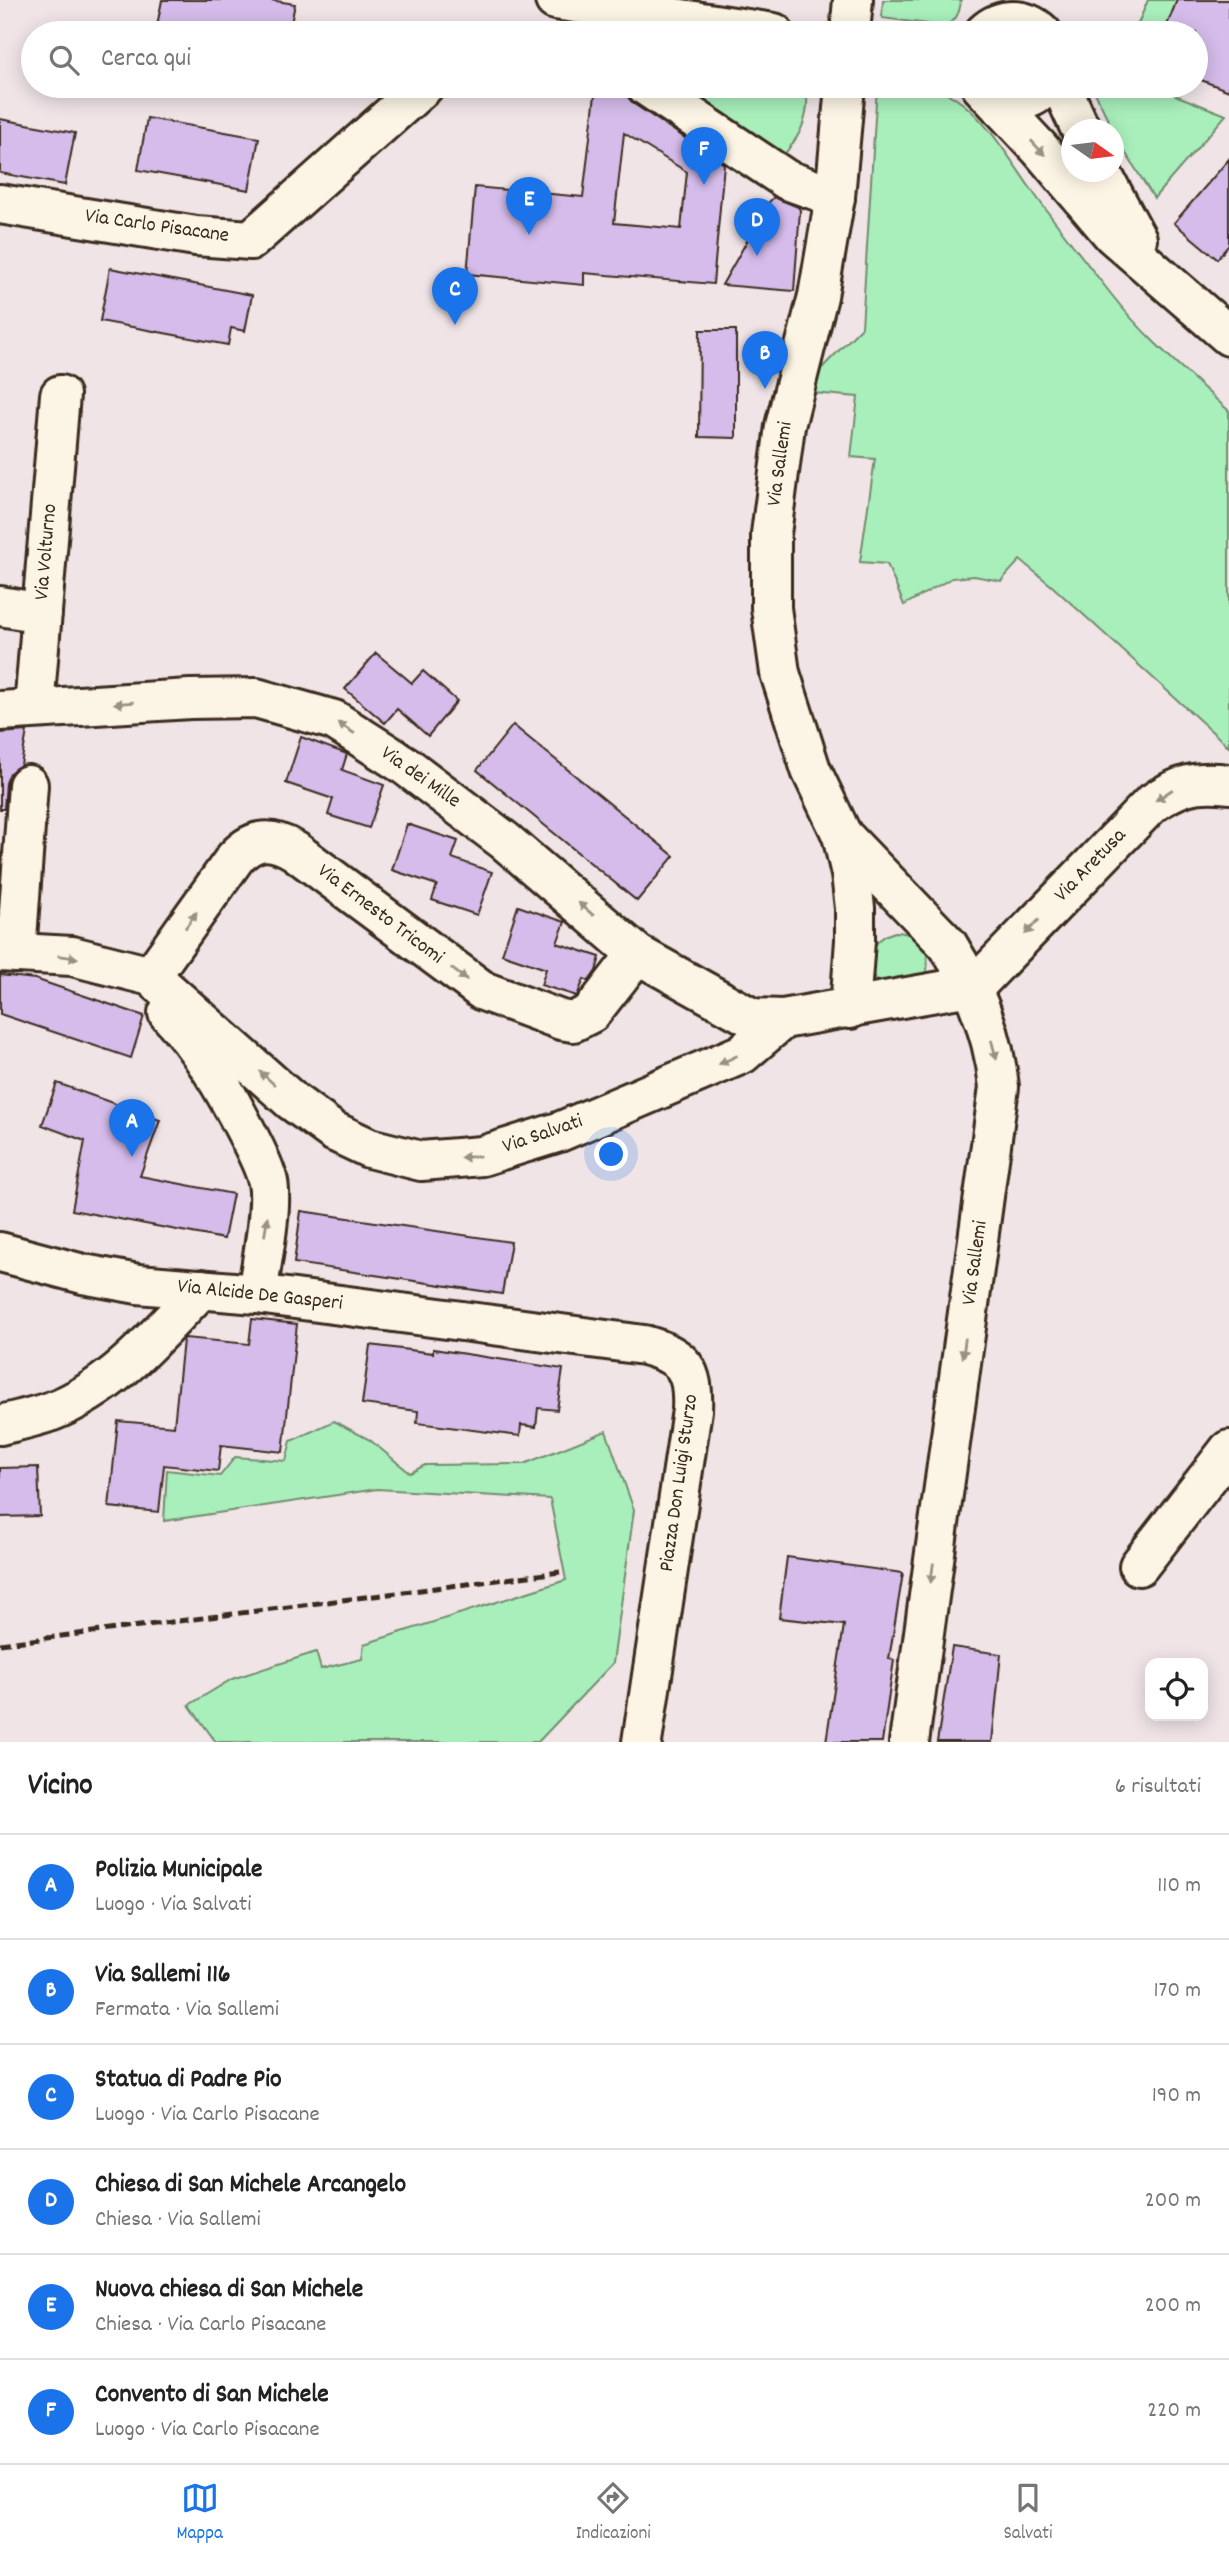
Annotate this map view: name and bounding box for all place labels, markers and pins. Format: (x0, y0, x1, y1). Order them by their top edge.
pin: F (681, 127, 727, 185)
pin: E (506, 177, 552, 235)
pin: D (734, 198, 780, 256)
pin: C (432, 267, 478, 325)
pin: B (742, 331, 788, 389)
pin: A (109, 1099, 155, 1157)

